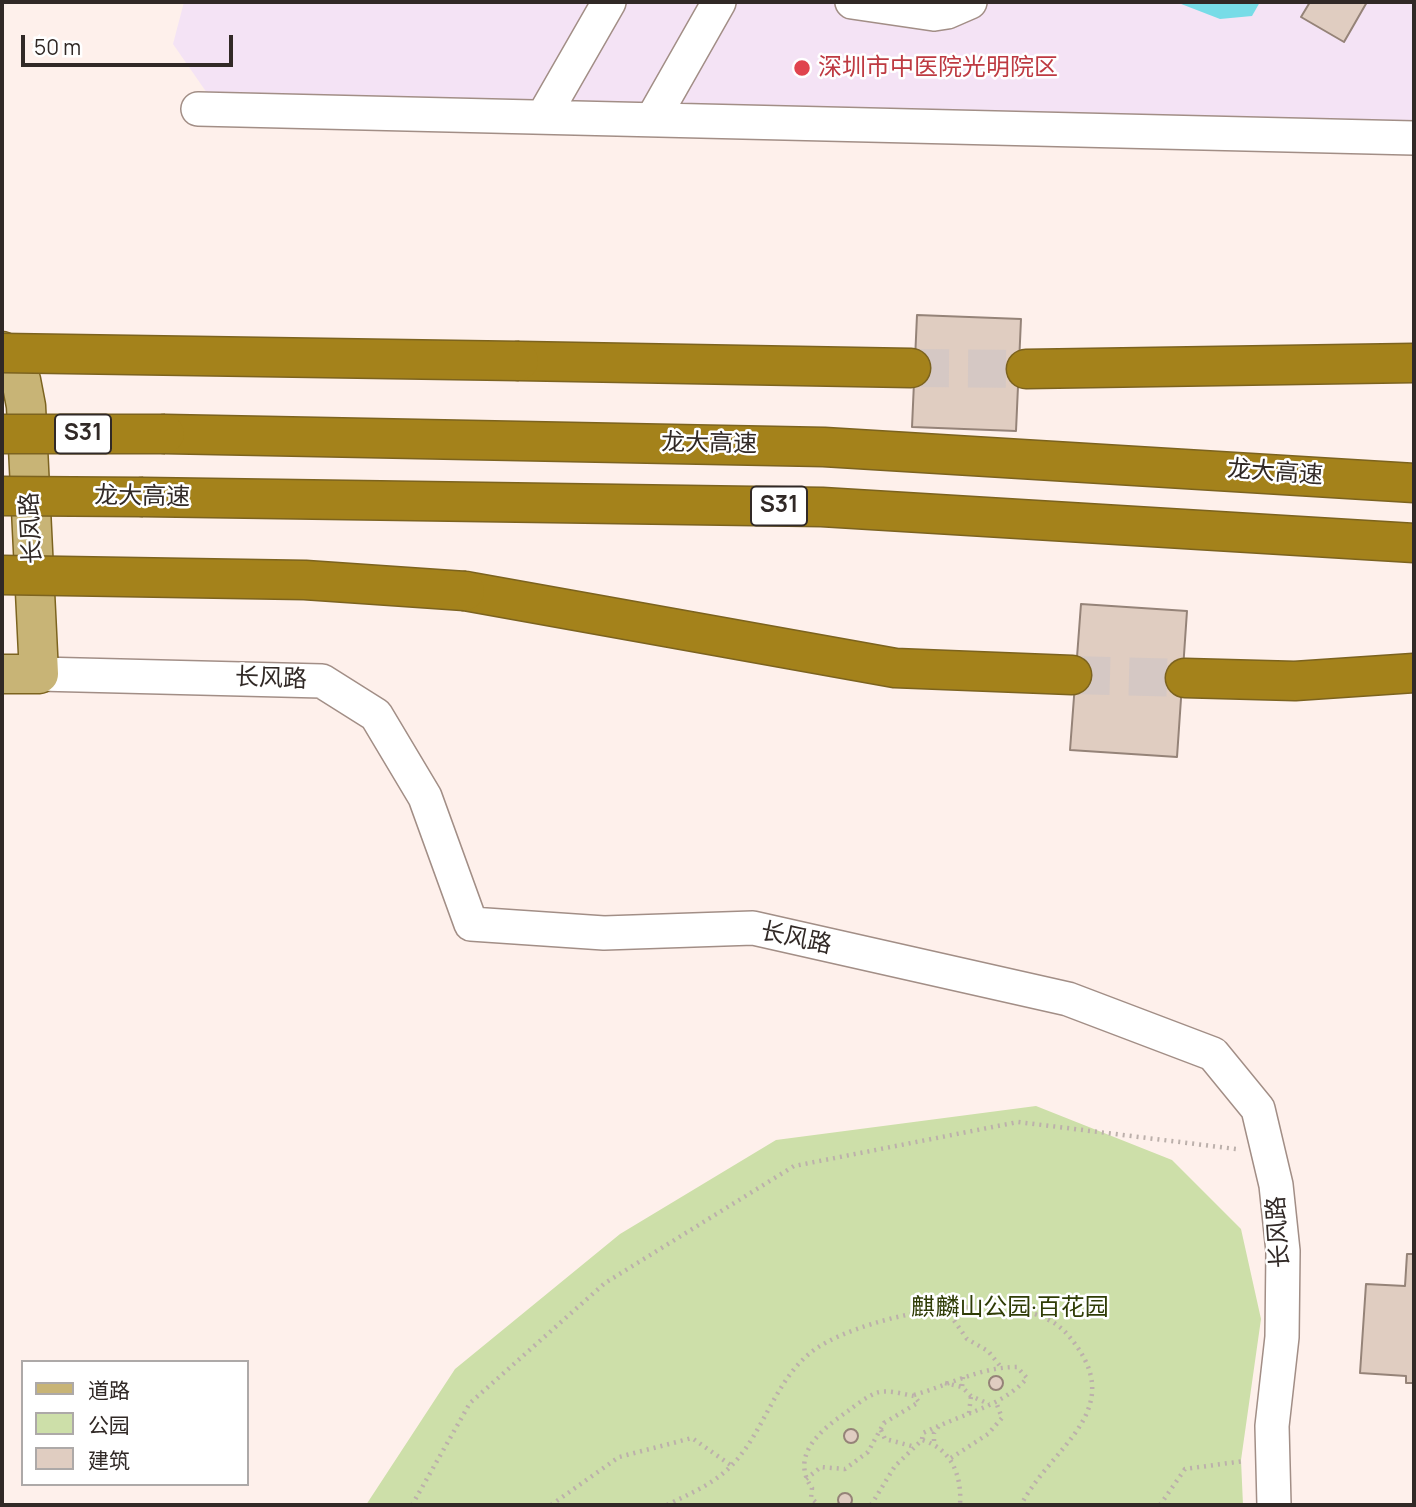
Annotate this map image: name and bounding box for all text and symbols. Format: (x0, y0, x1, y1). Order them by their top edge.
scale bar (24, 21, 236, 65)
text: 50 m (34, 33, 81, 61)
place label: 深圳市中医院光明院区 (818, 54, 1058, 82)
marker: 深圳市中医院光明院区 (792, 58, 812, 78)
road number: S31 (55, 414, 111, 454)
street label: 龙大高速 (661, 429, 757, 459)
street label: 龙大高速 (1226, 455, 1324, 491)
street label: 龙大高速 (94, 482, 190, 512)
road number: S31 (751, 486, 807, 526)
street label: 长凤路 (16, 491, 48, 565)
street label: 长风路 (235, 663, 307, 695)
street label: 长风路 (758, 917, 834, 961)
street label: 长风路 (1262, 1195, 1296, 1269)
park label: 麒麟山公园·百花园 (911, 1294, 1109, 1322)
legend (21, 1360, 248, 1486)
text: 道路 (88, 1376, 130, 1404)
text: 公园 (88, 1411, 130, 1439)
text: 建筑 (88, 1446, 130, 1474)

